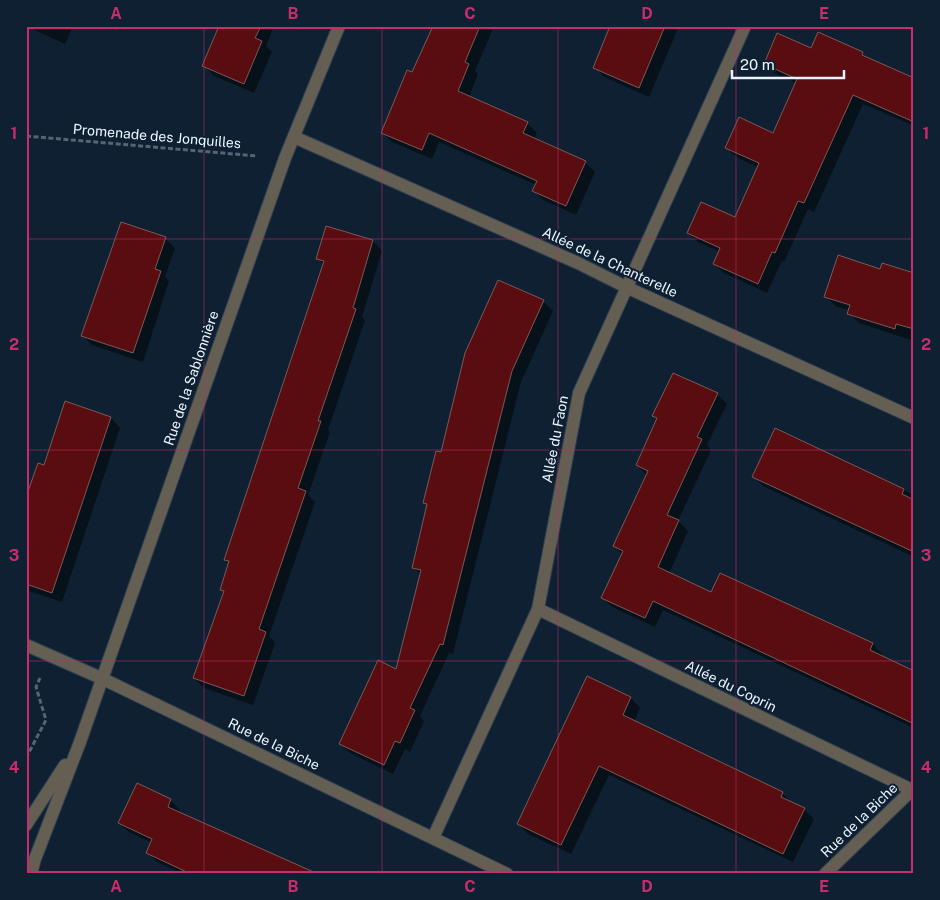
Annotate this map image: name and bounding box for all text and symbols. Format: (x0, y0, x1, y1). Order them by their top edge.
text: A (110, 4, 122, 23)
text: B (288, 4, 299, 23)
text: C (464, 4, 476, 23)
text: D (641, 4, 653, 23)
text: E (819, 4, 829, 23)
scale bar (732, 48, 845, 80)
text: 20 m (740, 56, 775, 73)
street label: Promenade des Jonquilles (72, 121, 242, 151)
text: 1 (11, 124, 17, 143)
text: 1 (923, 124, 929, 143)
street label: Allée de la Chanterelle (540, 224, 680, 300)
street label: Rue de la Sablonnière (160, 308, 222, 448)
text: 2 (9, 335, 19, 354)
text: 2 (921, 335, 931, 354)
street label: Allée du Faon (539, 394, 571, 484)
text: 3 (9, 546, 19, 565)
text: 3 (921, 546, 931, 565)
street label: Allée du Coprin (683, 657, 779, 715)
street label: Rue de la Biche (226, 715, 322, 773)
text: 4 (9, 758, 20, 777)
text: 4 (921, 758, 932, 777)
street label: Rue de la Biche (818, 780, 901, 860)
text: A (110, 877, 122, 896)
text: B (288, 877, 299, 896)
text: C (464, 877, 476, 896)
text: D (641, 877, 653, 896)
text: E (819, 877, 829, 896)

